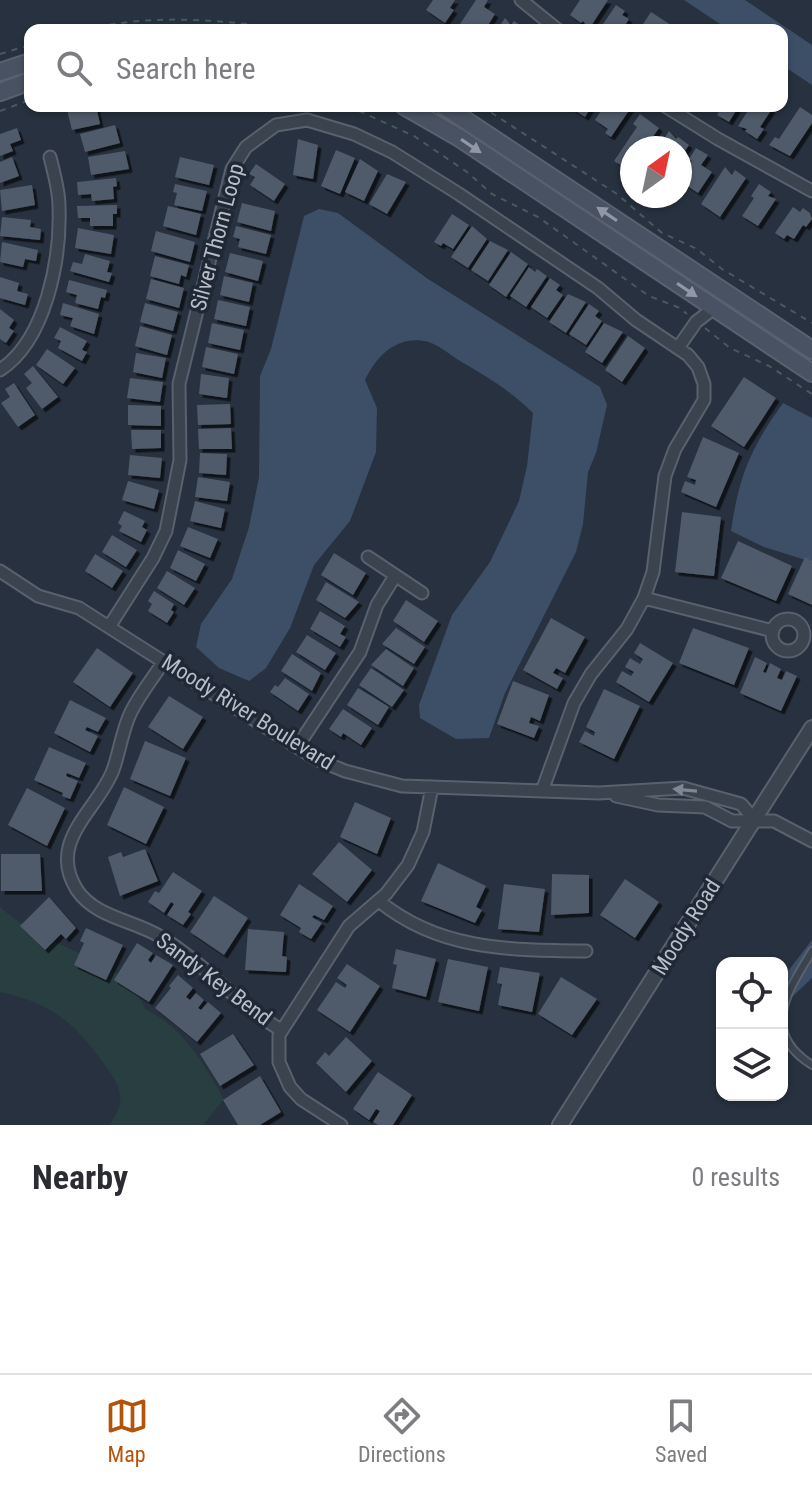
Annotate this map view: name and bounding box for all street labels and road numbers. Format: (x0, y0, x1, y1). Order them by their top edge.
street label: Silver Thorn Loop (185, 161, 249, 313)
street label: Moody River Boulevard (157, 649, 339, 775)
street label: Moody Road (647, 875, 725, 979)
street label: Sandy Key Bend (151, 928, 277, 1030)

